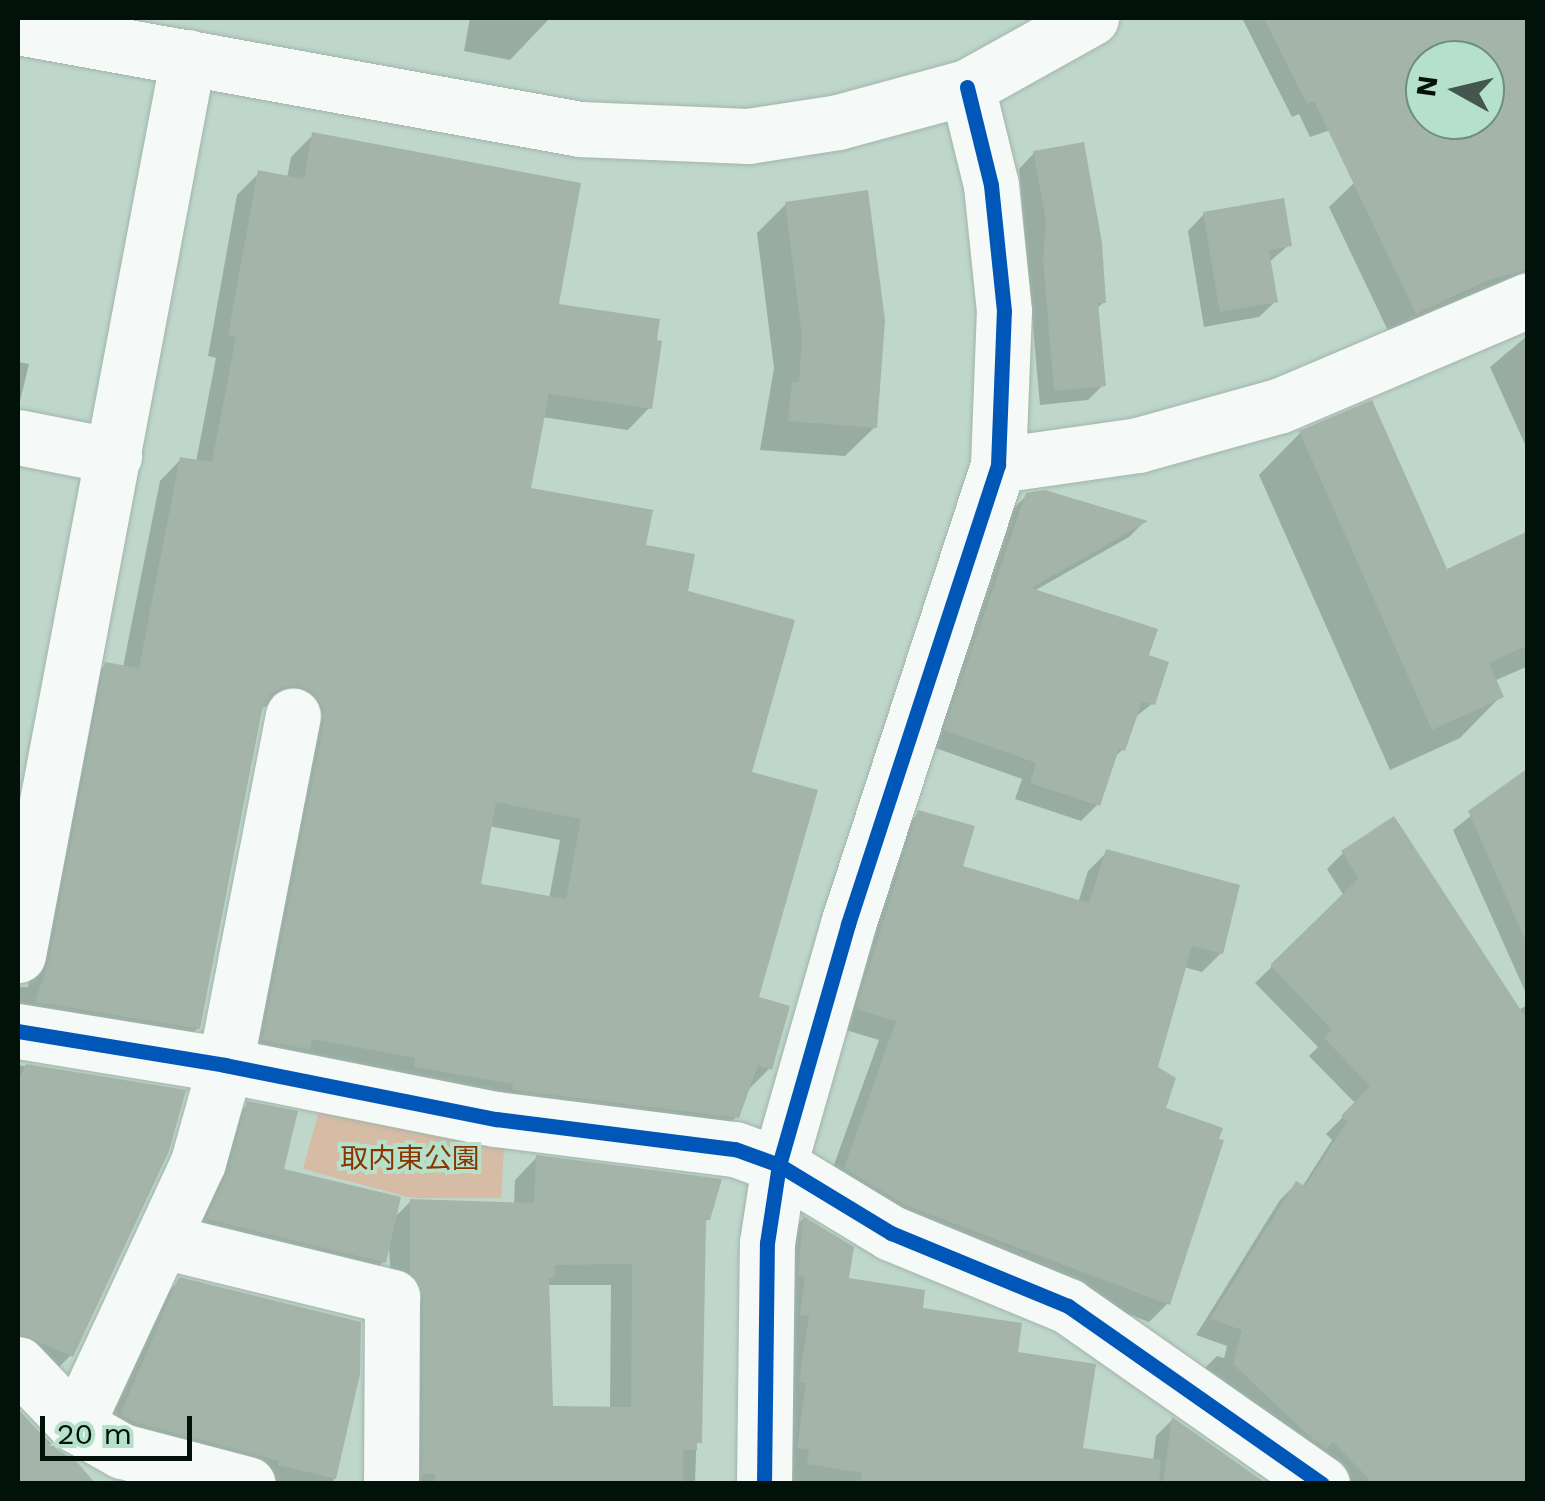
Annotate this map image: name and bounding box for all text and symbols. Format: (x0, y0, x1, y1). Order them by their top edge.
north arrow (1405, 40, 1505, 140)
text: N (1409, 73, 1445, 99)
park label: 取内東公園 (340, 1142, 480, 1176)
scale bar (45, 1396, 198, 1458)
text: 20 m (57, 1416, 132, 1451)

